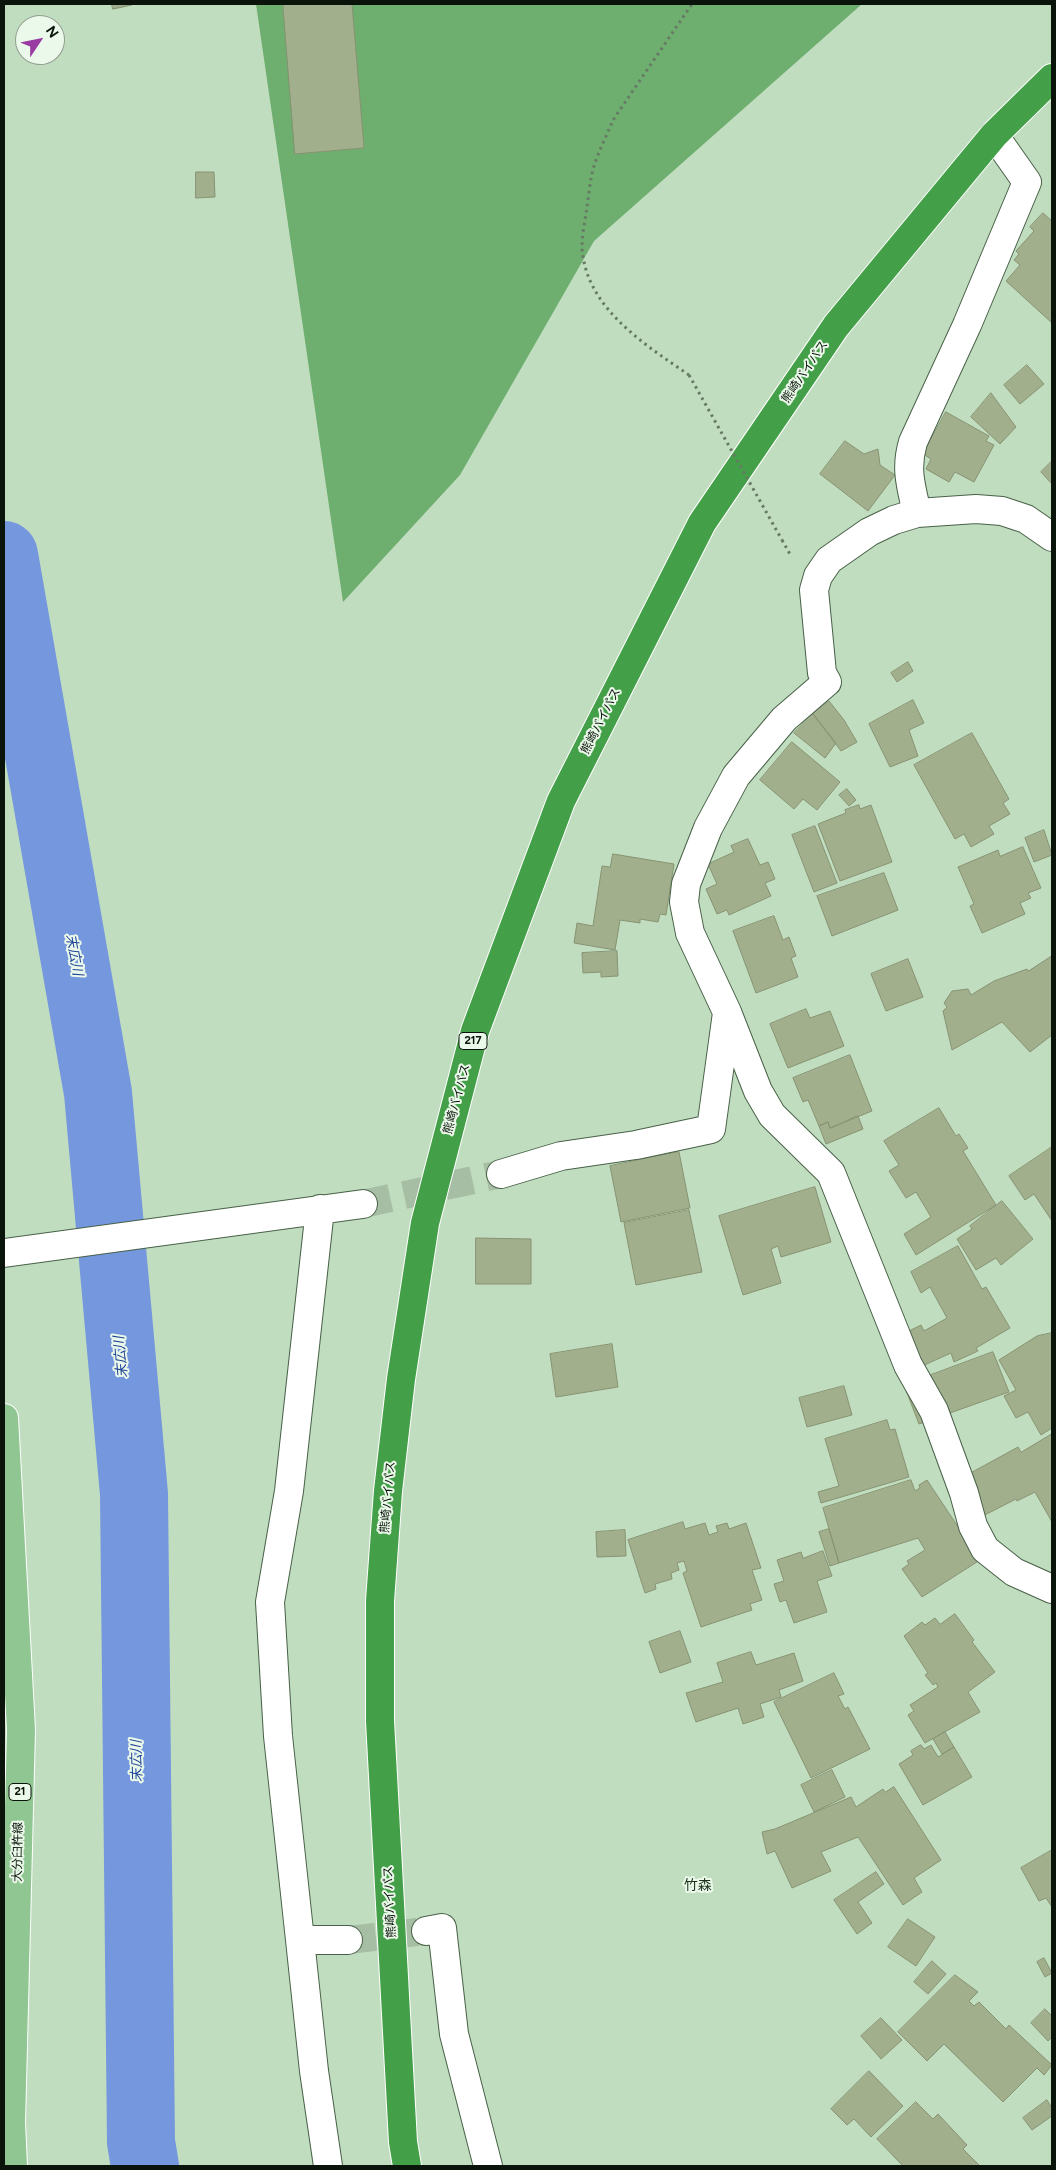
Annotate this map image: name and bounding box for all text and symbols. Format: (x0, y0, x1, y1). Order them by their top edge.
north arrow (15, 15, 65, 65)
text: N (42, 23, 62, 41)
street label: 熊崎バイパス (779, 338, 831, 406)
street label: 熊崎バイパス (578, 686, 624, 756)
water label: 末広川 (62, 933, 86, 977)
road number: 217 (459, 1032, 487, 1050)
street label: 熊崎バイパス (441, 1062, 473, 1136)
water label: 末広川 (111, 1335, 131, 1379)
street label: 熊崎バイパス (378, 1461, 398, 1533)
water label: 末広川 (128, 1740, 146, 1782)
road number: 21 (9, 1784, 31, 1800)
street label: 大分臼杵線 (10, 1822, 26, 1882)
street label: 熊崎バイパス (381, 1866, 399, 1938)
district label: 竹森 (684, 1878, 712, 1894)

